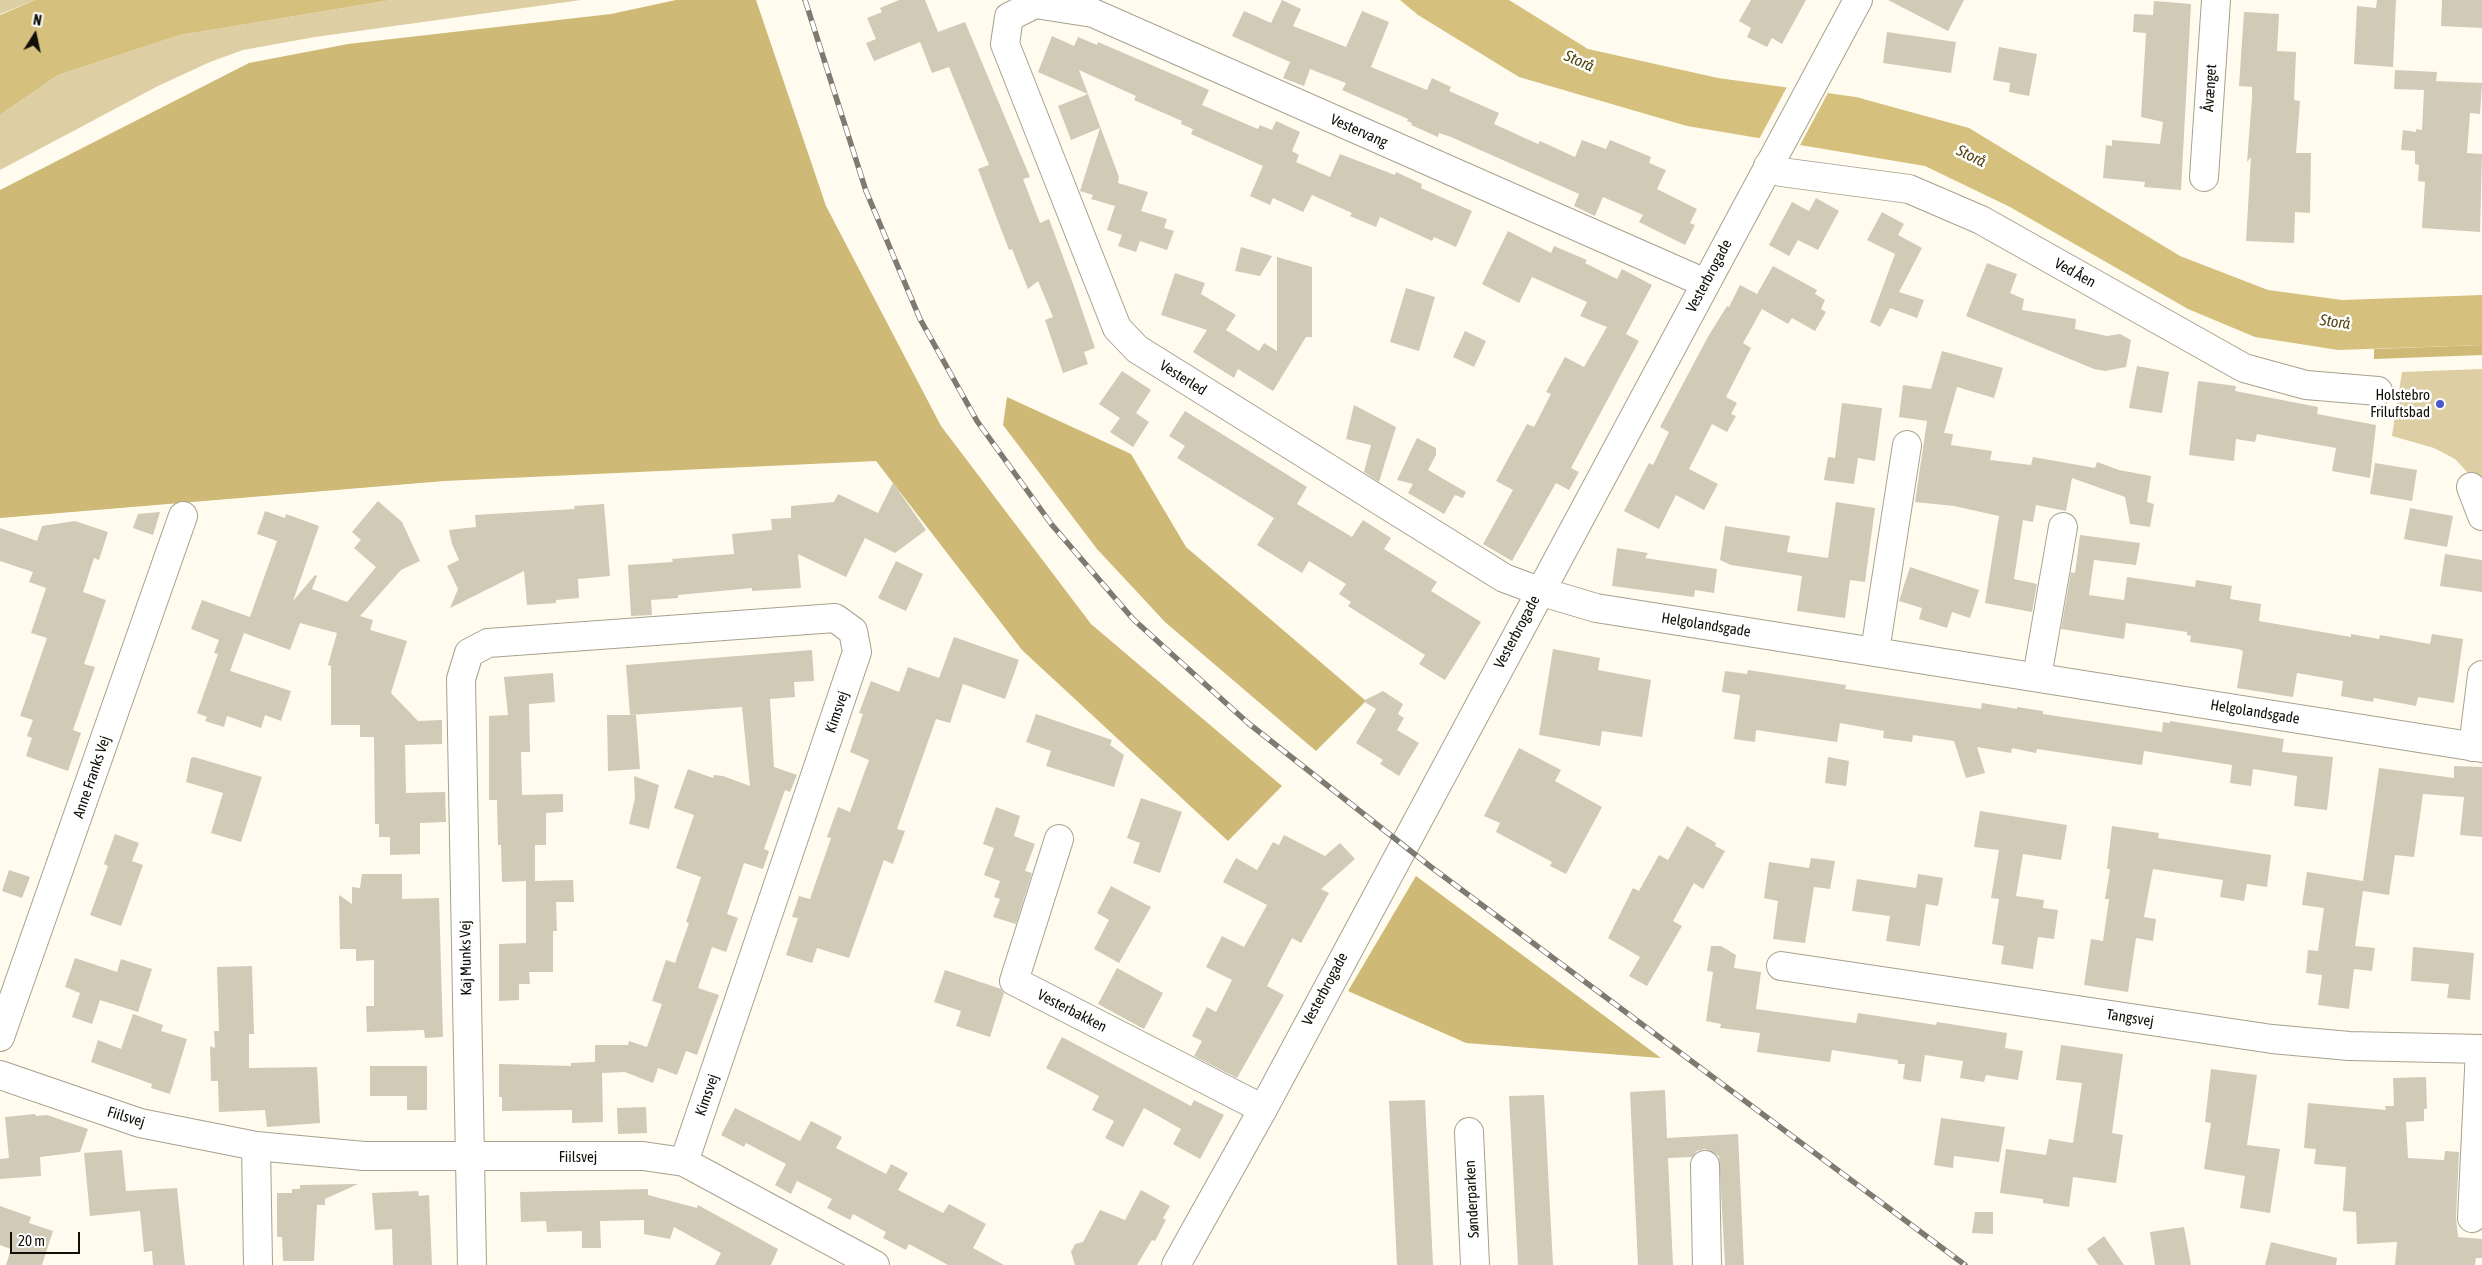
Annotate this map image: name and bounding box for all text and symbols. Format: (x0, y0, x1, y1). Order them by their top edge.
north arrow (10, 10, 60, 60)
text: N (32, 12, 43, 29)
water label: Storå (1561, 46, 1597, 76)
street label: Åvænget (2199, 64, 2221, 112)
street label: Vestervang (1327, 110, 1391, 152)
water label: Storå (1953, 141, 1989, 171)
street label: Vesterbrogade (1682, 236, 1736, 316)
street label: Ved Åen (2051, 254, 2099, 292)
water label: Storå (2319, 310, 2351, 334)
street label: Vesterled (1156, 357, 1210, 399)
place label: Holstebro Friluftsbad (2370, 386, 2430, 421)
marker: Holstebro Friluftsbad (2434, 398, 2446, 410)
street label: Vesterbrogade (1490, 592, 1544, 672)
street label: Helgolandsgade (1660, 609, 1752, 641)
street label: Kimsvej (821, 689, 853, 735)
street label: Helgolandsgade (2209, 696, 2301, 728)
street label: Anne Franks Vej (69, 733, 115, 821)
street label: Kaj Munks Vej (456, 920, 476, 996)
street label: Vesterbrogade (1298, 949, 1352, 1029)
street label: Vesterbakken (1034, 986, 1110, 1036)
street label: Tangsvej (2105, 1005, 2155, 1031)
street label: Kimsvej (691, 1072, 723, 1118)
street label: Fiilsvej (105, 1103, 147, 1131)
street label: Fiilsvej (559, 1148, 597, 1166)
street label: Sønderparken (1461, 1160, 1483, 1238)
scale bar (12, 1222, 82, 1254)
text: 20 m (18, 1232, 45, 1249)

